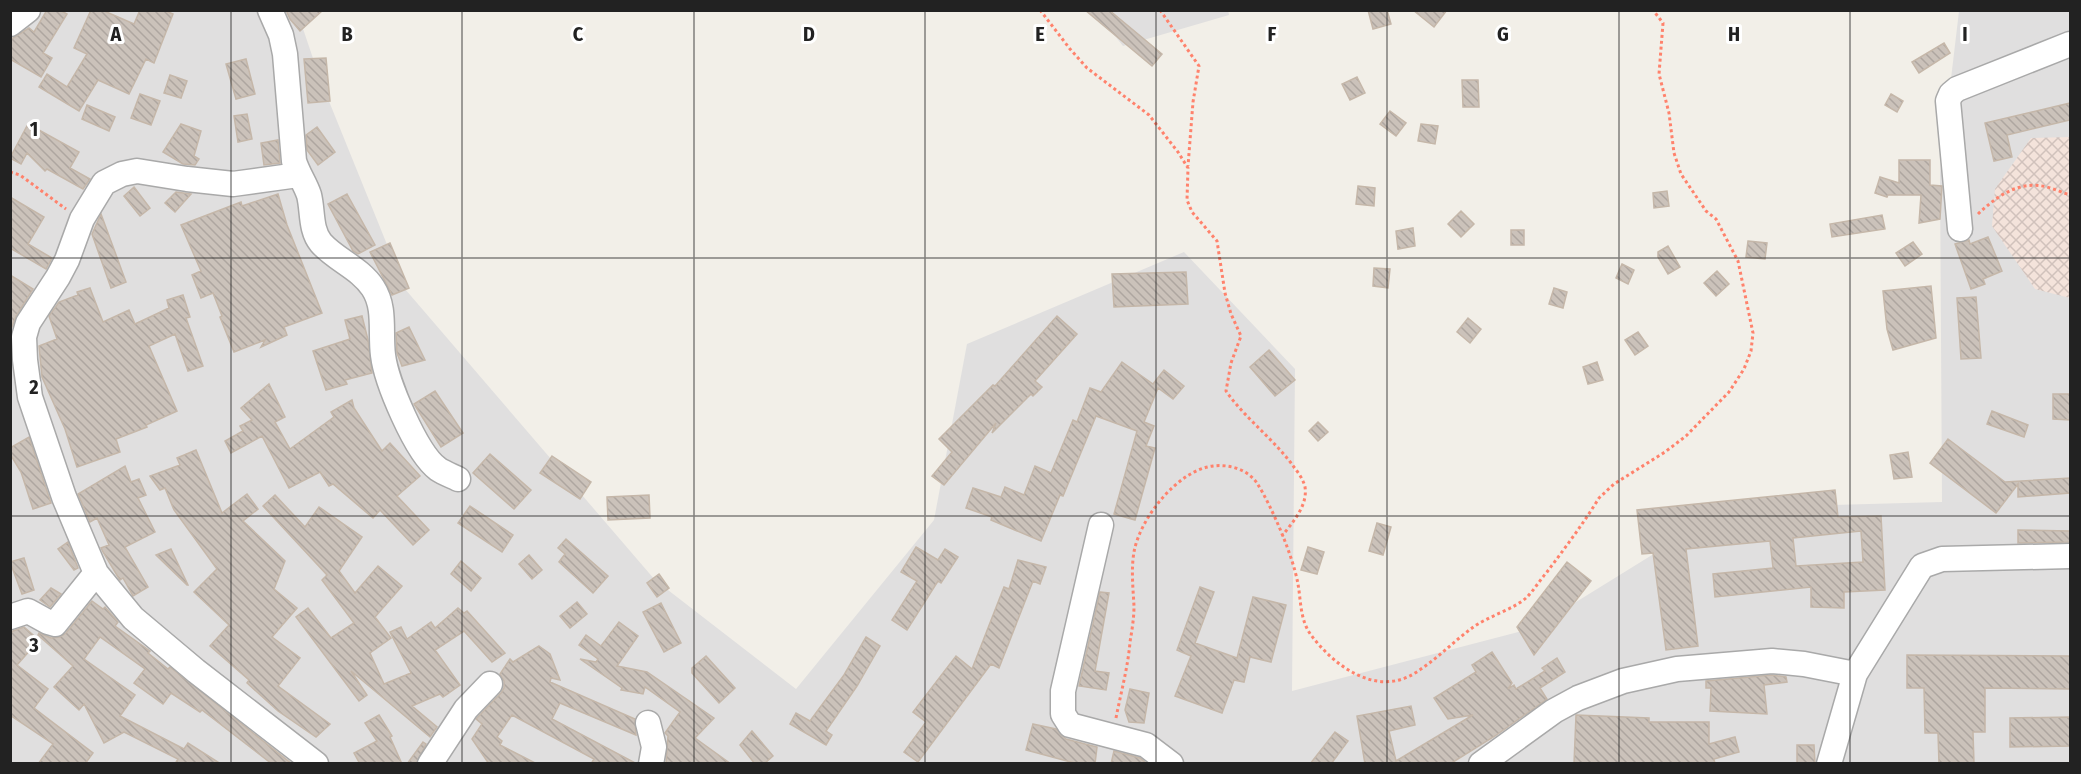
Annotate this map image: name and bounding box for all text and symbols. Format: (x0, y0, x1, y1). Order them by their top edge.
text: A (110, 22, 123, 46)
text: B (341, 22, 353, 46)
text: C (573, 22, 584, 46)
text: D (803, 22, 815, 46)
text: E (1035, 22, 1045, 46)
text: F (1268, 22, 1277, 46)
text: G (1497, 22, 1509, 46)
text: H (1728, 22, 1740, 46)
text: I (1962, 22, 1968, 46)
text: 1 (30, 117, 38, 141)
text: 2 (28, 375, 39, 399)
text: 3 (28, 633, 39, 657)

